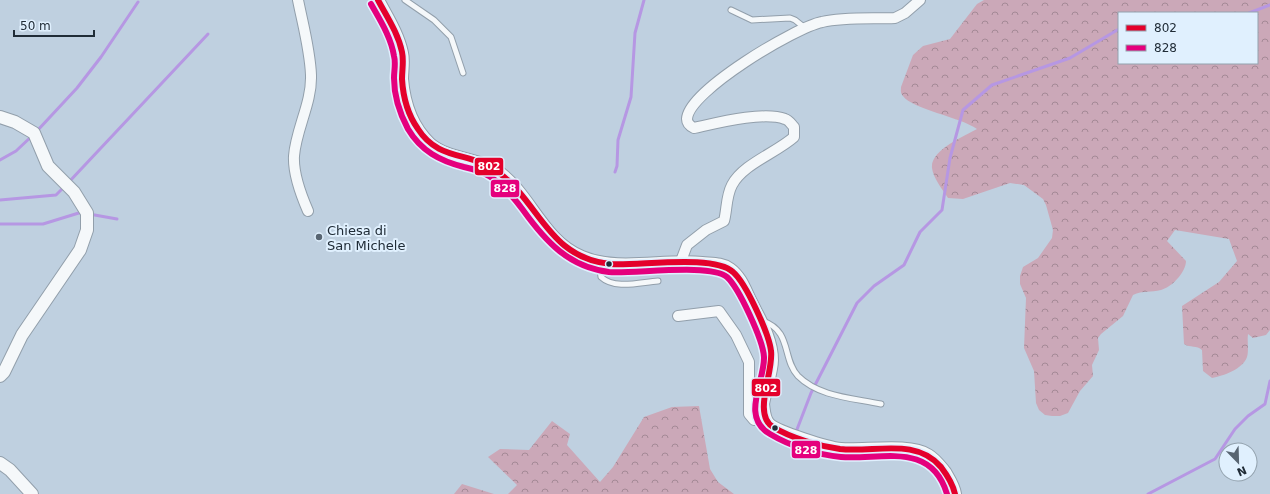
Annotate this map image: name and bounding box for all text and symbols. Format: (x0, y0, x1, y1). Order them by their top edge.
scale bar (14, 12, 94, 38)
legend (1118, 12, 1258, 64)
text: 50 m (20, 19, 51, 33)
text: 802 (1154, 21, 1177, 35)
text: 828 (1154, 41, 1177, 55)
line badge: 802 (474, 157, 504, 176)
text: 802 (478, 160, 500, 173)
line badge: 828 (490, 179, 520, 198)
text: 828 (494, 182, 516, 195)
place label: Chiesa di San Michele (327, 223, 405, 253)
marker: Chiesa di San Michele (314, 232, 324, 242)
unlabelled marker (604, 259, 614, 269)
line badge: 802 (751, 378, 781, 397)
text: 802 (755, 382, 777, 395)
unlabelled marker (770, 423, 780, 433)
line badge: 828 (791, 440, 821, 459)
north arrow (1218, 442, 1258, 482)
text: 828 (795, 444, 817, 457)
text: N (1235, 463, 1248, 479)

